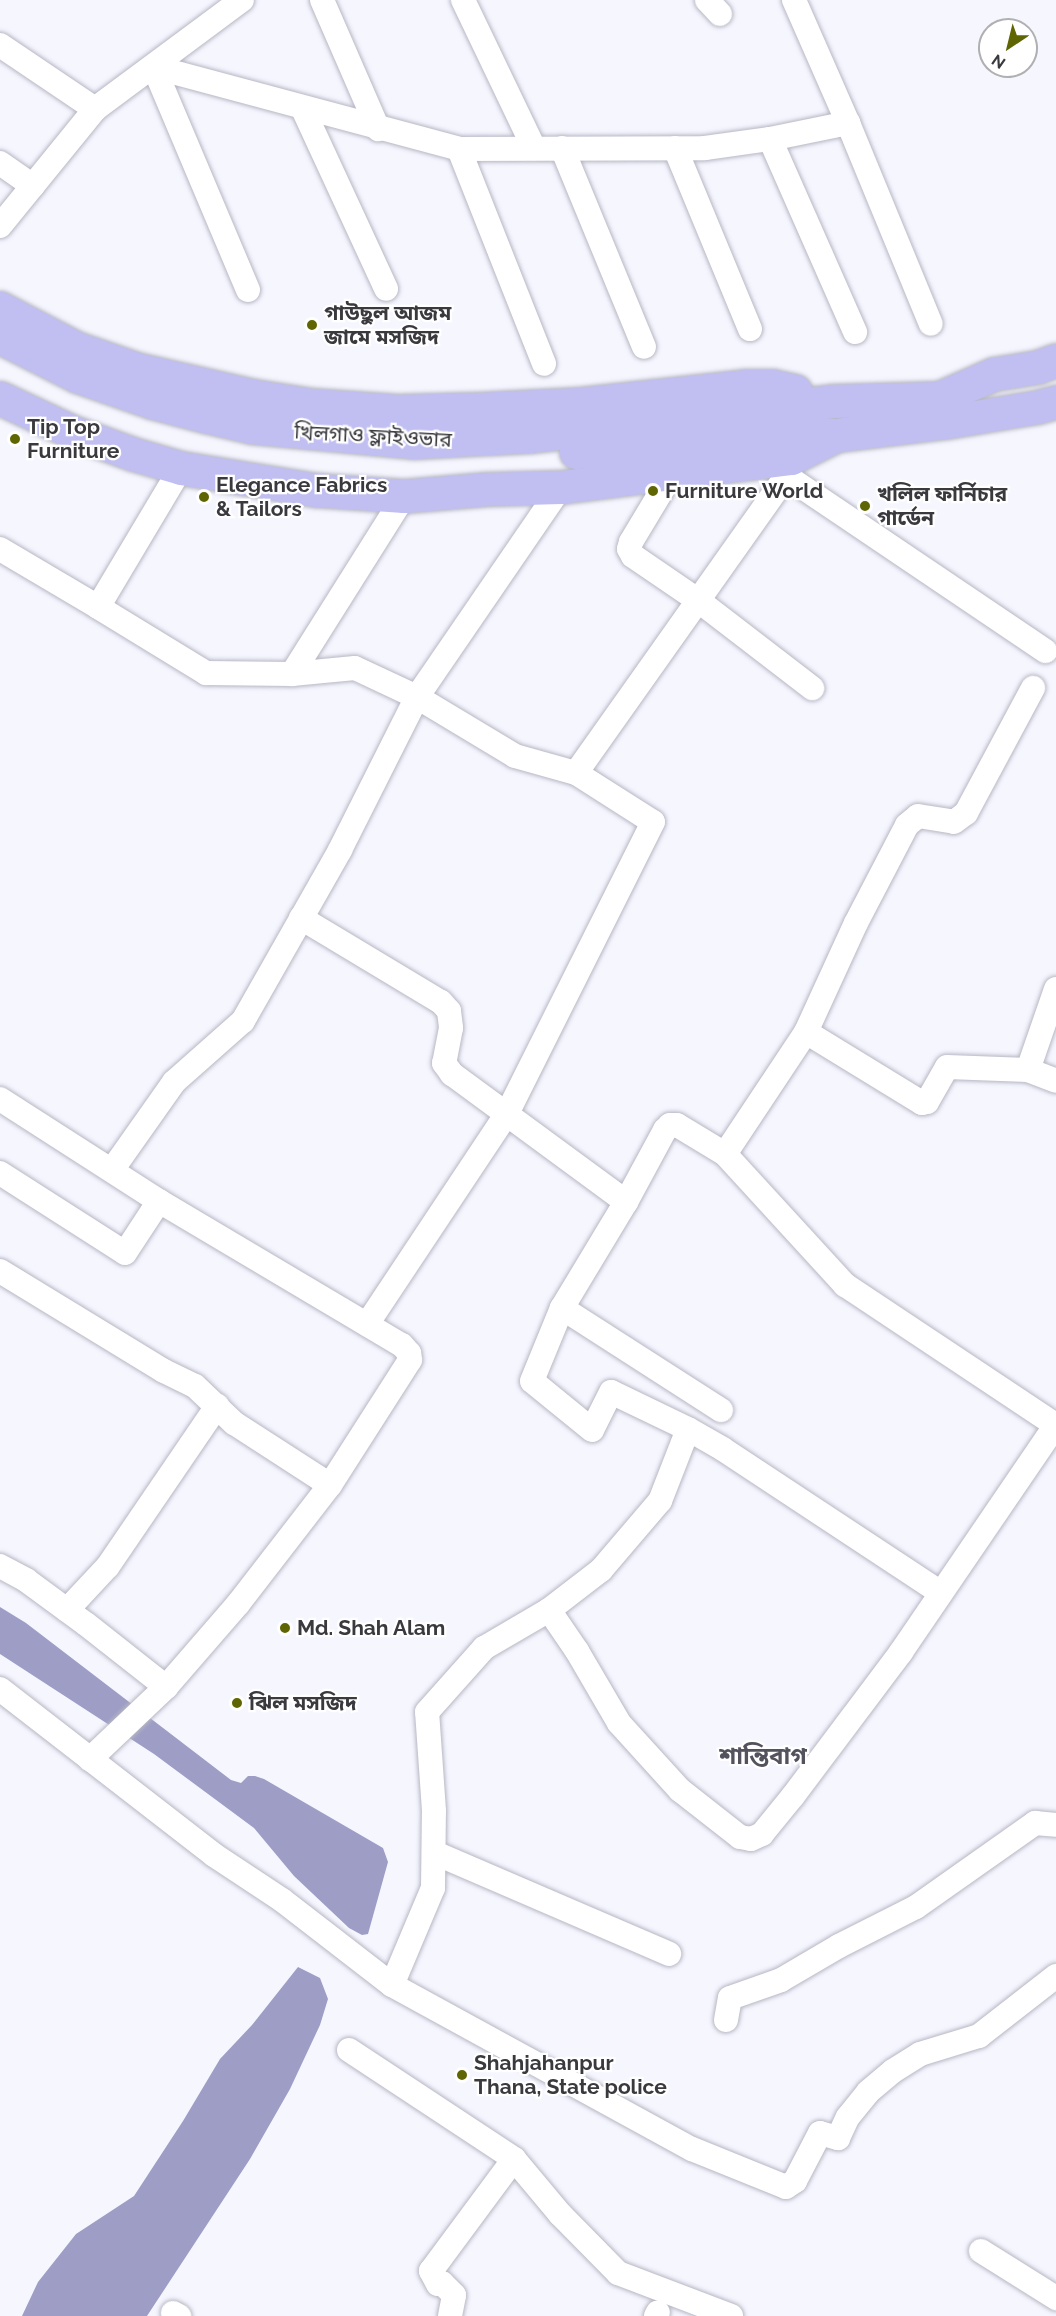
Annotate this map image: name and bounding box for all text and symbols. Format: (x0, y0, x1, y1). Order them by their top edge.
north arrow (978, 18, 1038, 78)
text: N (988, 50, 1009, 73)
place label: গাউছুল আজম জামে মসজিদ (324, 300, 451, 350)
marker: গাউছুল আজম জামে মসজিদ (305, 318, 319, 332)
place label: Tip Top Furniture (27, 414, 119, 464)
street label: খিলগাও ফ্লাইওভার (294, 419, 452, 453)
marker: Tip Top Furniture (8, 432, 22, 446)
place label: Elegance Fabrics & Tailors (216, 472, 387, 522)
place label: Furniture World (665, 478, 824, 504)
place label: খলিল ফার্নিচার গার্ডেন (877, 481, 1007, 531)
marker: Furniture World (646, 484, 660, 498)
marker: Elegance Fabrics & Tailors (197, 490, 211, 504)
marker: খলিল ফার্নিচার গার্ডেন (858, 499, 872, 513)
place label: Md. Shah Alam (297, 1615, 446, 1641)
marker: Md. Shah Alam (278, 1621, 292, 1635)
place label: ঝিল মসজিদ (249, 1690, 357, 1716)
marker: ঝিল মসজিদ (230, 1696, 244, 1710)
district label: শান্তিবাগ (719, 1742, 807, 1770)
place label: Shahjahanpur Thana, State police (474, 2050, 667, 2100)
marker: Shahjahanpur Thana, State police (455, 2068, 469, 2082)

